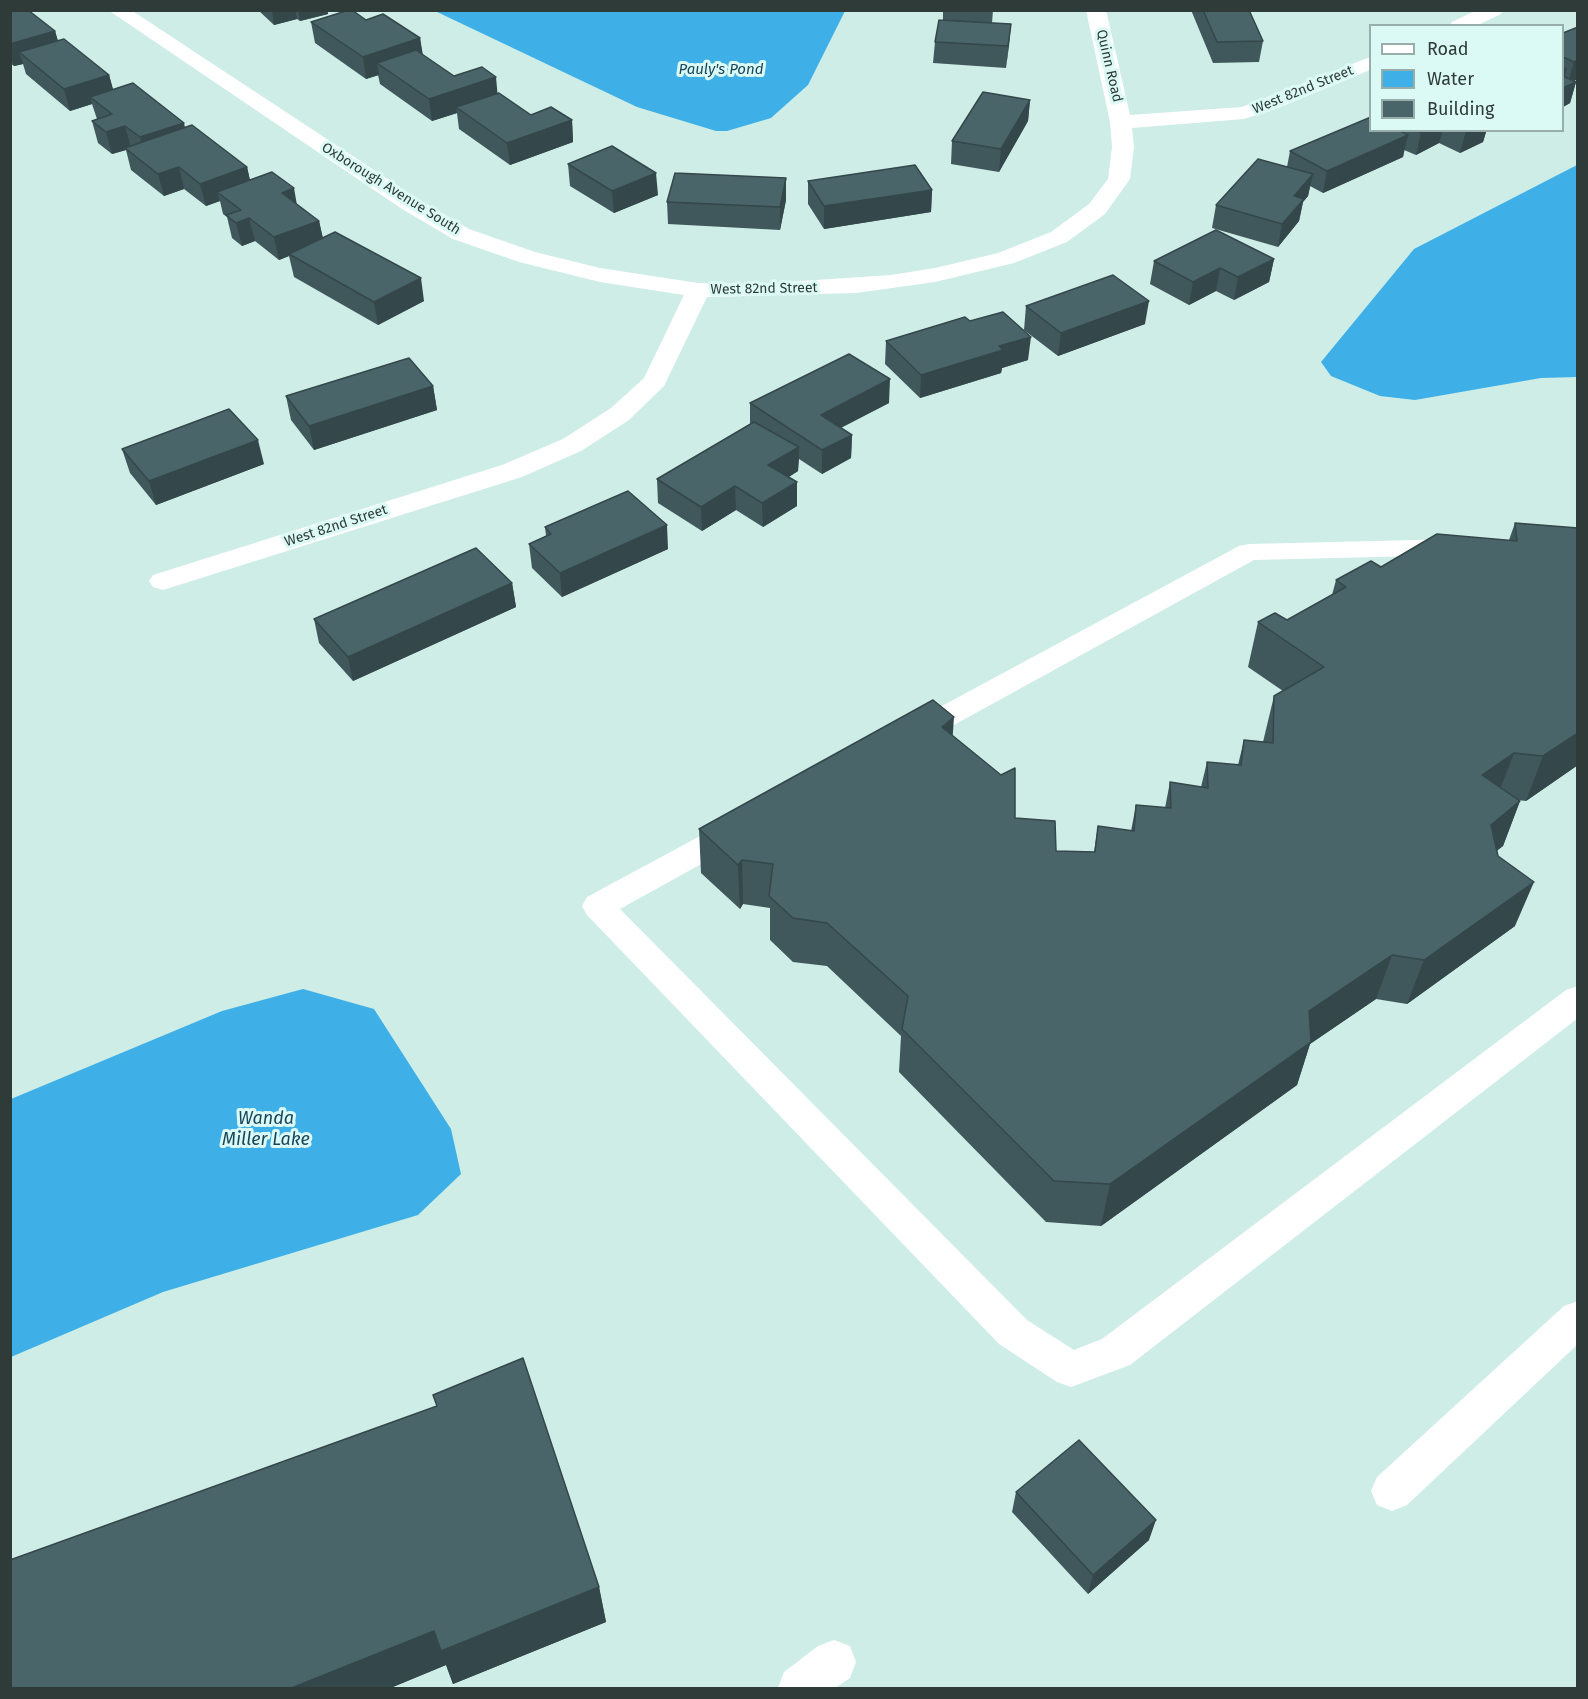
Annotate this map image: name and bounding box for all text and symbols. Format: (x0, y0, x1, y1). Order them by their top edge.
legend (1369, 24, 1564, 132)
street label: Quinn Road (1092, 28, 1126, 104)
text: Road (1427, 38, 1469, 60)
water label: Pauly's Pond (678, 61, 764, 79)
street label: West 82nd Street (1250, 62, 1356, 118)
text: Water (1427, 68, 1474, 90)
text: Building (1427, 98, 1494, 120)
street label: Oxborough Avenue South (318, 139, 464, 239)
street label: West 82nd Street (710, 280, 818, 298)
street label: West 82nd Street (282, 501, 390, 551)
water label: Wanda Miller Lake (222, 1108, 310, 1150)

